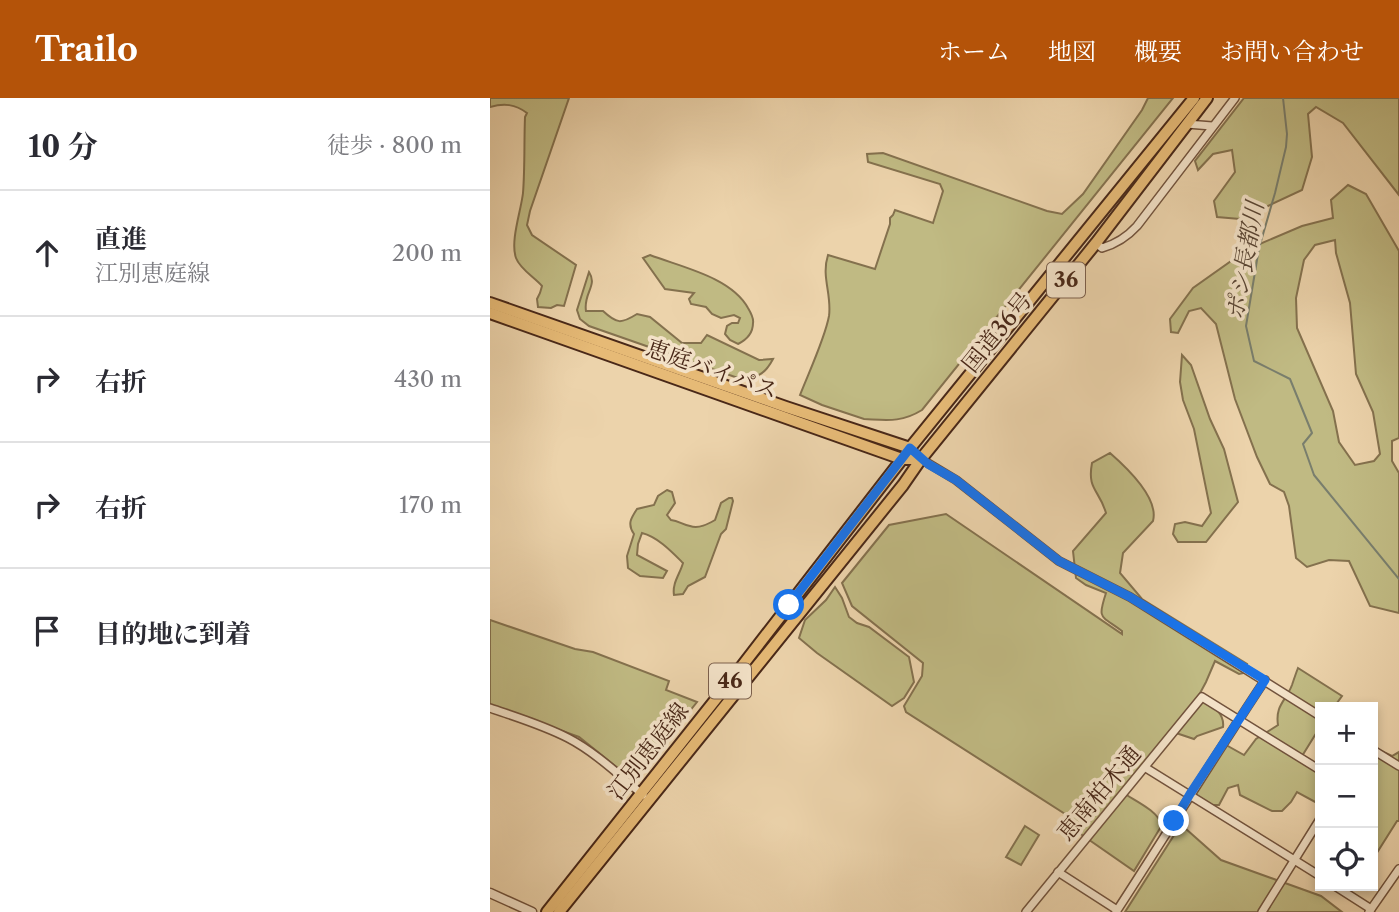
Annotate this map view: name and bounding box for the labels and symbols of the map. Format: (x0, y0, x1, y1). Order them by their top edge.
water label: ポシ長都川 (1220, 196, 1270, 323)
road number: 36 (1047, 262, 1085, 298)
street label: 国道36号 (956, 286, 1038, 378)
street label: 恵庭バイパス (642, 333, 782, 405)
route start (773, 589, 804, 620)
road number: 46 (709, 664, 751, 698)
street label: 江別恵庭線 (602, 697, 694, 805)
street label: 恵南柏木通 (1051, 740, 1147, 846)
route end (1158, 805, 1189, 836)

